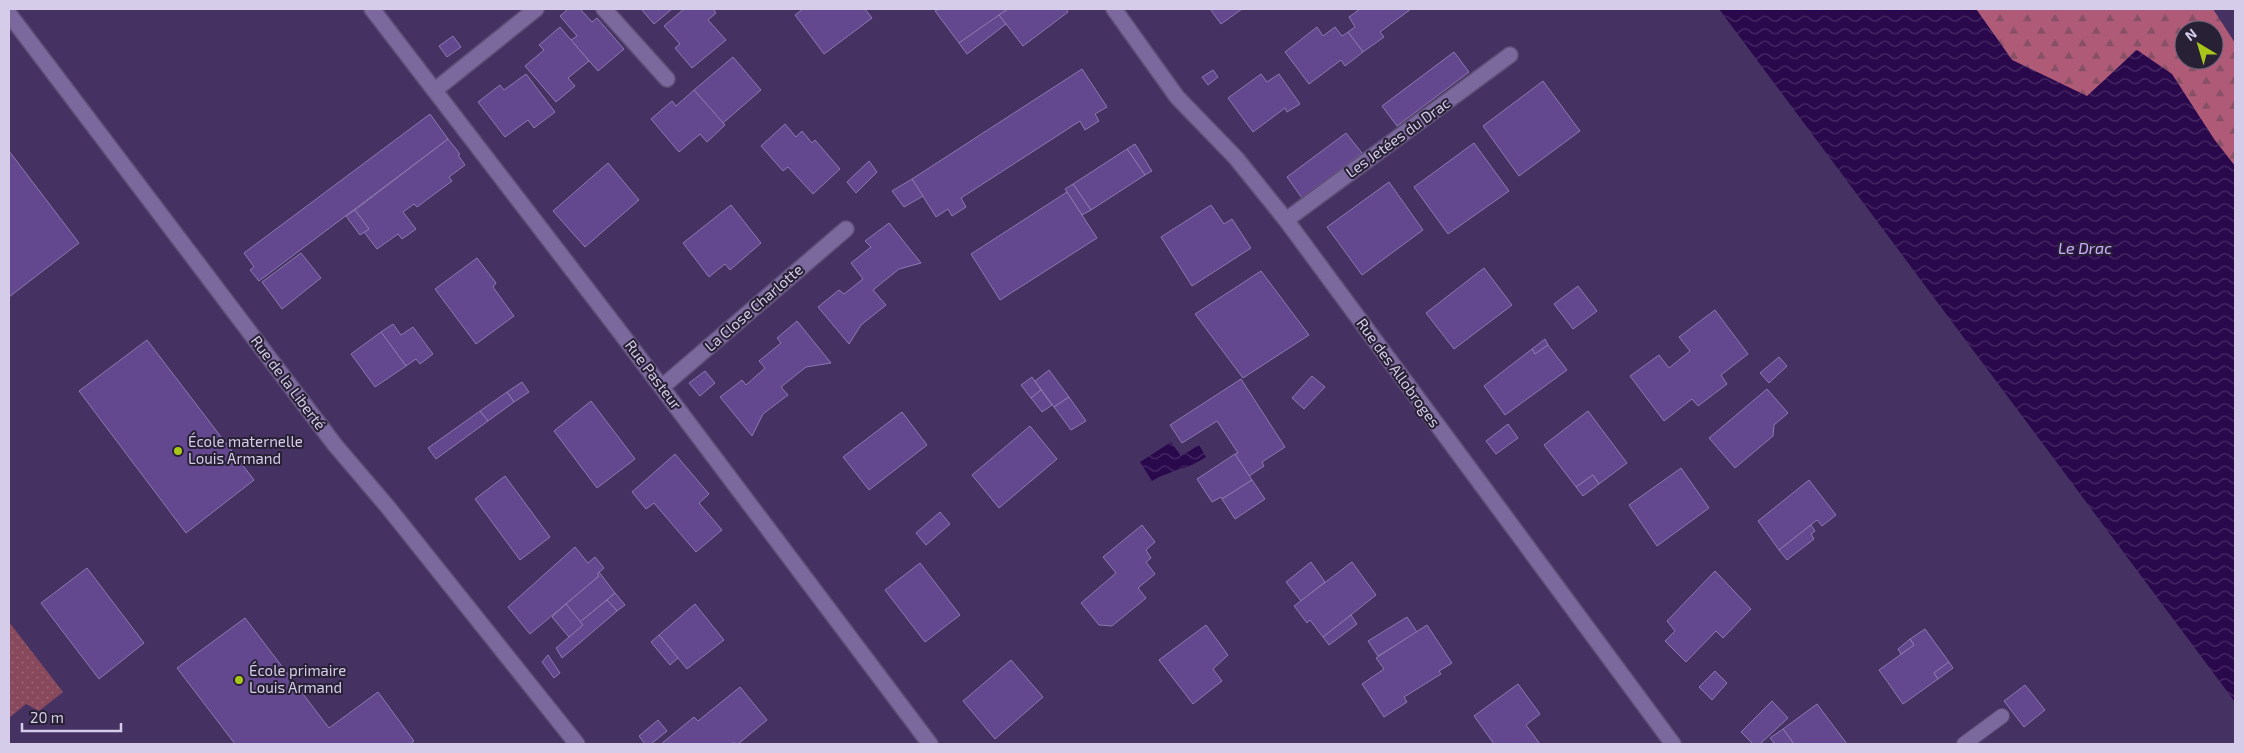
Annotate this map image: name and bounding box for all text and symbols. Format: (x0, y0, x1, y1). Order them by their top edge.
north arrow (2174, 20, 2224, 70)
text: N (2181, 25, 2200, 44)
street label: Les Jetées du Drac (1342, 93, 1453, 181)
water label: Le Drac (2058, 238, 2112, 257)
street label: La Close Charlotte (701, 260, 806, 355)
street label: Rue des Allobroges (1353, 314, 1444, 430)
street label: Rue de la Liberté (248, 332, 330, 433)
street label: Rue Pasteur (622, 336, 686, 413)
place label: École maternelle Louis Armand (188, 432, 303, 467)
marker: École maternelle Louis Armand (172, 445, 184, 457)
place label: École primaire Louis Armand (249, 661, 346, 696)
marker: École primaire Louis Armand (233, 674, 245, 686)
scale bar (22, 700, 121, 732)
text: 20 m (30, 708, 64, 726)

